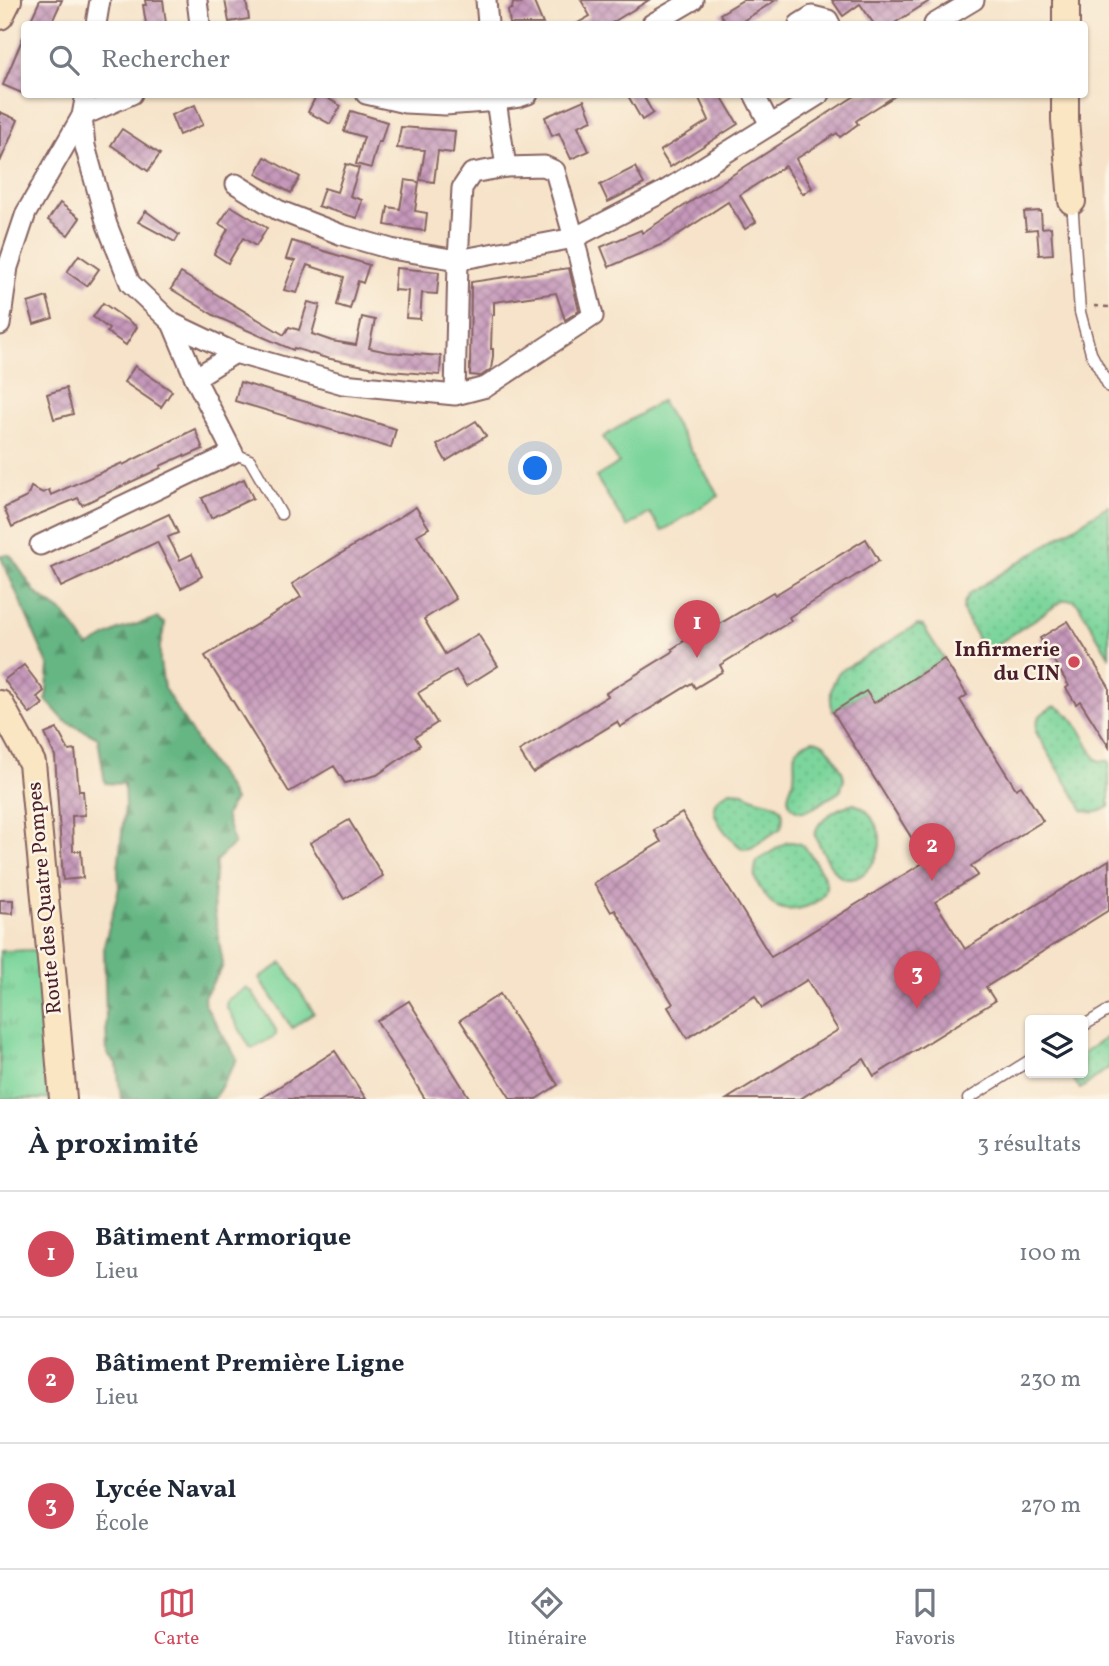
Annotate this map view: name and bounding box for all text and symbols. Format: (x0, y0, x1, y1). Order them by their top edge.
search box (21, 21, 1088, 98)
icon: search (45, 41, 83, 79)
text: Rechercher (101, 42, 230, 78)
your location (518, 451, 552, 485)
pin: 1 (674, 600, 720, 658)
place label: Infirmerie du CIN (955, 636, 1060, 689)
marker: Infirmerie du CIN (1066, 654, 1082, 670)
street label: Route des Quatre Pompes (20, 780, 70, 1016)
pin: 2 (909, 823, 955, 881)
pin: 3 (894, 951, 940, 1009)
map controls (1025, 1015, 1088, 1078)
button: layers (1025, 1015, 1088, 1078)
text: À proximité (28, 1124, 199, 1166)
text: 3 résultats (977, 1129, 1081, 1161)
text: Bâtiment Armorique (95, 1220, 351, 1256)
text: 1 (46, 1238, 56, 1270)
text: 100 m (1019, 1238, 1081, 1270)
text: Lieu (95, 1256, 139, 1288)
text: Bâtiment Première Ligne (95, 1346, 405, 1382)
text: 2 (45, 1364, 57, 1396)
text: 230 m (1019, 1364, 1081, 1396)
text: Lieu (95, 1382, 139, 1414)
text: Lycée Naval (95, 1472, 236, 1508)
text: 3 (45, 1490, 57, 1522)
text: 270 m (1020, 1490, 1081, 1522)
text: École (95, 1508, 149, 1540)
tab: Carte (154, 1584, 199, 1652)
tab: Itinéraire (507, 1584, 587, 1652)
tab: Favoris (895, 1584, 955, 1652)

